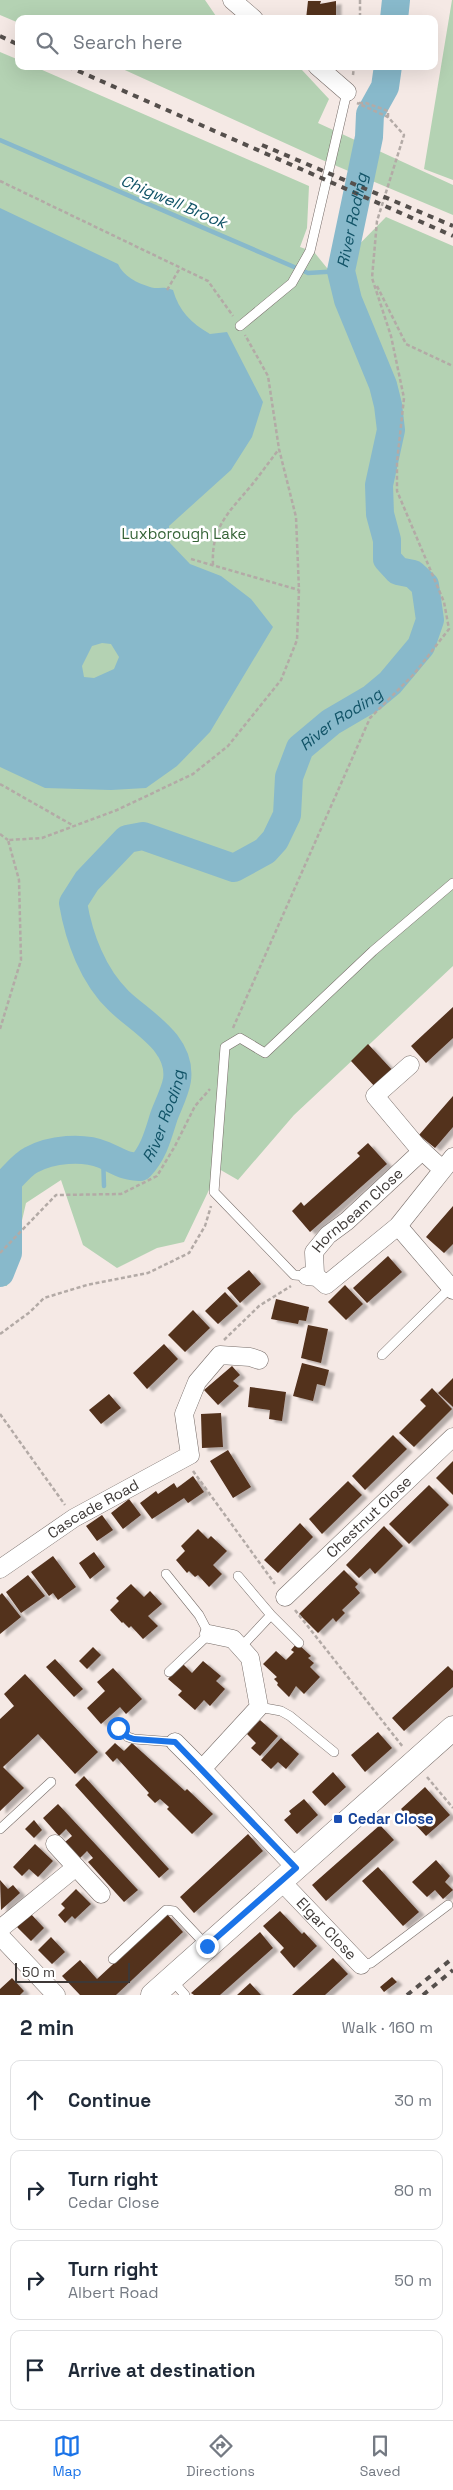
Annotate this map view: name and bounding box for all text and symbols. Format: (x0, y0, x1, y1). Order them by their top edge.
search box (15, 15, 438, 70)
icon: search (33, 29, 61, 57)
text: Search here (73, 30, 183, 55)
water label: Chigwell Brook (118, 170, 232, 234)
water label: River Roding (332, 171, 372, 270)
park label: Luxborough Lake (121, 524, 247, 543)
water label: River Roding (295, 683, 387, 755)
water label: River Roding (137, 1069, 189, 1166)
street label: Hornbeam Close (307, 1164, 407, 1256)
street label: Chestnut Close (322, 1471, 415, 1562)
street label: Cascade Road (43, 1475, 142, 1543)
route start (107, 1717, 130, 1740)
place label: Cedar Close (348, 1809, 434, 1828)
marker: Cedar Close (332, 1813, 344, 1825)
street label: Elgar Close (293, 1893, 361, 1964)
route end (196, 1935, 219, 1958)
scale bar (15, 1960, 130, 1983)
text: 50 m (22, 1963, 55, 1981)
text: 2 min (20, 2014, 74, 2041)
text: Walk · 160 m (342, 2017, 433, 2038)
icon: ahead (21, 2086, 49, 2114)
text: Continue (68, 2088, 151, 2113)
text: 30 m (394, 2090, 432, 2111)
text: Turn right (68, 2167, 158, 2192)
icon: right (21, 2176, 49, 2204)
text: 80 m (394, 2180, 432, 2201)
text: Cedar Close (68, 2192, 159, 2213)
text: Turn right (68, 2257, 158, 2282)
icon: right (21, 2266, 49, 2294)
text: 50 m (394, 2270, 432, 2291)
text: Albert Road (68, 2282, 159, 2303)
icon: arrive (21, 2356, 49, 2384)
text: Arrive at destination (68, 2358, 256, 2383)
tab: Map (52, 2432, 82, 2480)
tab: Directions (186, 2432, 255, 2480)
tab: Saved (360, 2432, 401, 2480)

